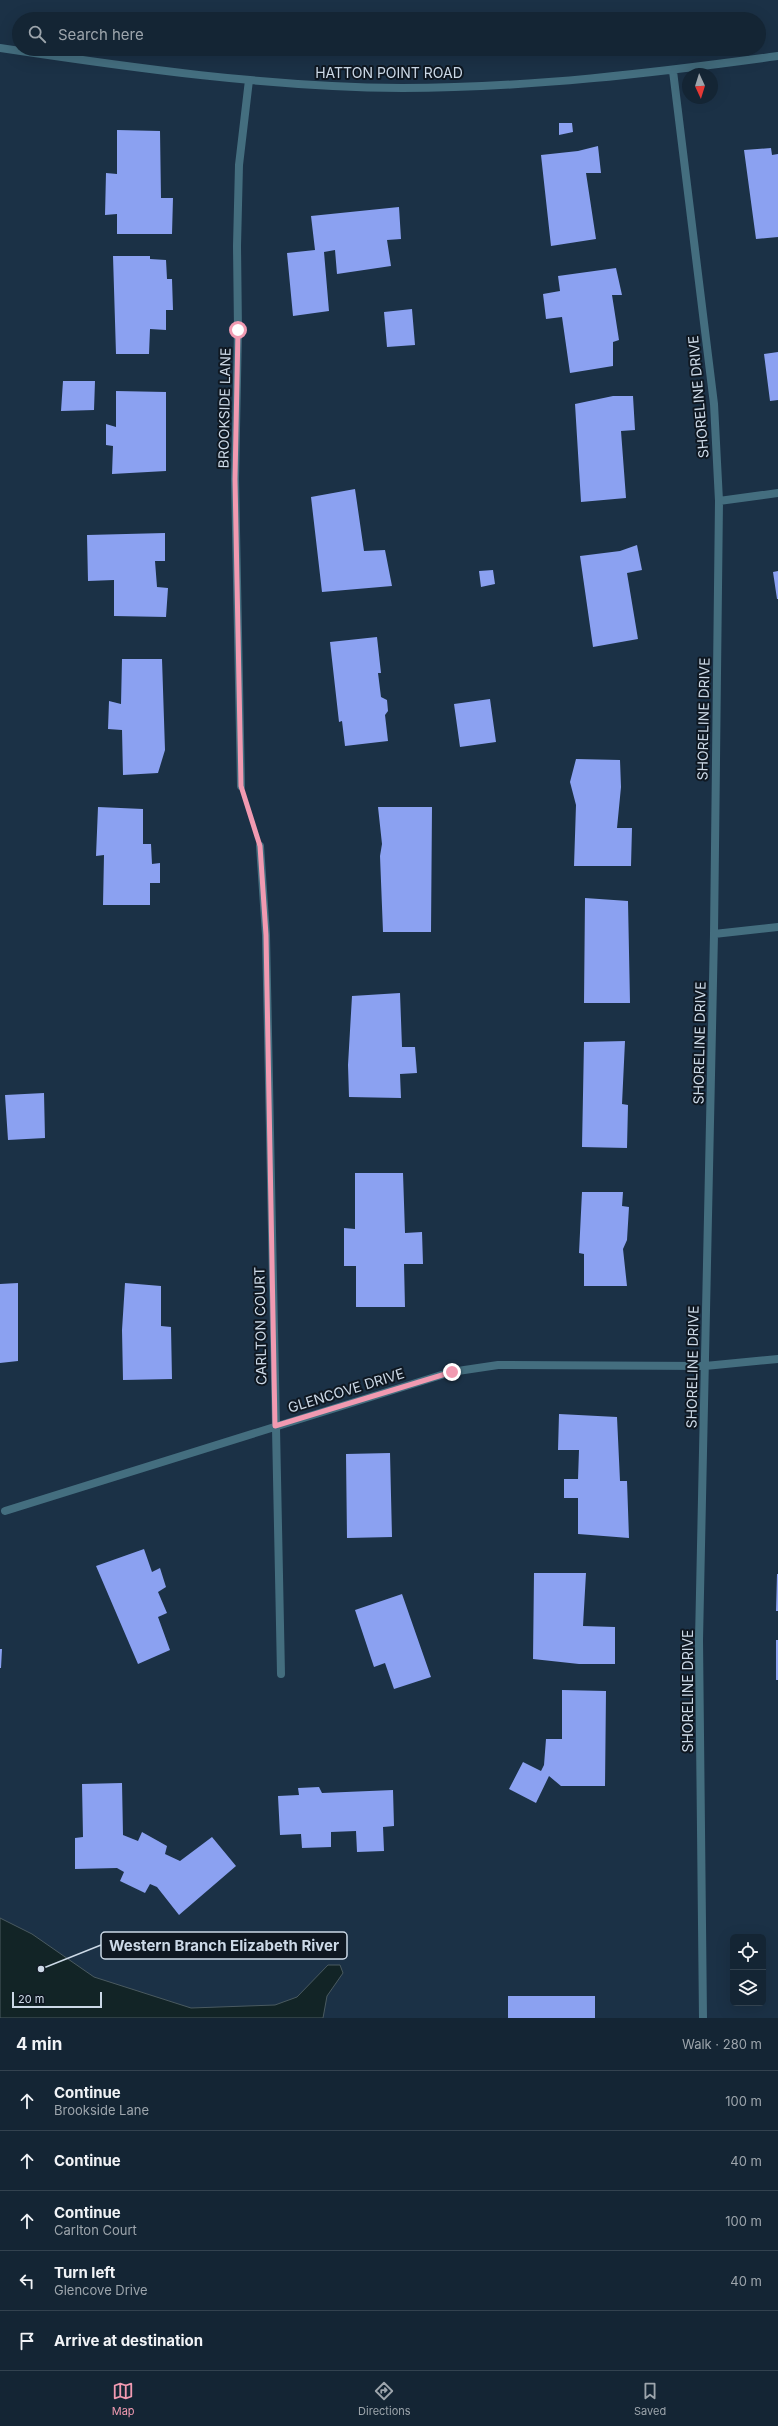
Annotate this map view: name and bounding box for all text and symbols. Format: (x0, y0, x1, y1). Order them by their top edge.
search box (12, 12, 766, 56)
icon: search (26, 23, 48, 45)
text: Search here (58, 25, 144, 44)
street label: HATTON POINT ROAD (315, 64, 463, 81)
north arrow (682, 68, 718, 104)
route start (229, 321, 247, 339)
street label: SHORELINE DRIVE (684, 335, 712, 459)
street label: BROOKSIDE LANE (214, 348, 234, 468)
street label: SHORELINE DRIVE (693, 657, 713, 781)
street label: SHORELINE DRIVE (689, 981, 709, 1105)
street label: CARLTON COURT (250, 1267, 270, 1385)
street label: SHORELINE DRIVE (682, 1305, 702, 1429)
route end (443, 1363, 461, 1381)
street label: GLENCOVE DRIVE (286, 1364, 406, 1416)
street label: SHORELINE DRIVE (679, 1629, 696, 1753)
callout: Western Branch Elizabeth River (101, 1932, 347, 1959)
map controls (730, 1934, 766, 2006)
button: locate (730, 1934, 766, 1970)
text: Western Branch Elizabeth River (109, 1936, 339, 1955)
button: layers (730, 1970, 766, 2006)
scale bar (12, 1990, 102, 2009)
text: 20 m (18, 1992, 44, 2006)
text: 4 min (16, 2034, 62, 2054)
text: Walk · 280 m (682, 2036, 762, 2052)
text: Continue (54, 2083, 121, 2102)
icon: ahead (16, 2090, 38, 2112)
text: 100 m (725, 2093, 762, 2109)
text: Brookside Lane (54, 2102, 149, 2118)
icon: ahead (16, 2150, 38, 2172)
text: Continue (54, 2151, 121, 2170)
text: 40 m (730, 2153, 762, 2169)
text: Continue (54, 2203, 121, 2222)
icon: ahead (16, 2210, 38, 2232)
text: 100 m (725, 2213, 762, 2229)
text: Carlton Court (54, 2222, 137, 2238)
text: Turn left (54, 2263, 115, 2282)
icon: left (16, 2270, 38, 2292)
text: 40 m (730, 2273, 762, 2289)
text: Glencove Drive (54, 2282, 148, 2298)
icon: arrive (16, 2330, 38, 2352)
text: Arrive at destination (54, 2331, 203, 2350)
tab: Map (112, 2380, 135, 2418)
tab: Directions (358, 2380, 411, 2418)
tab: Saved (634, 2380, 666, 2418)

